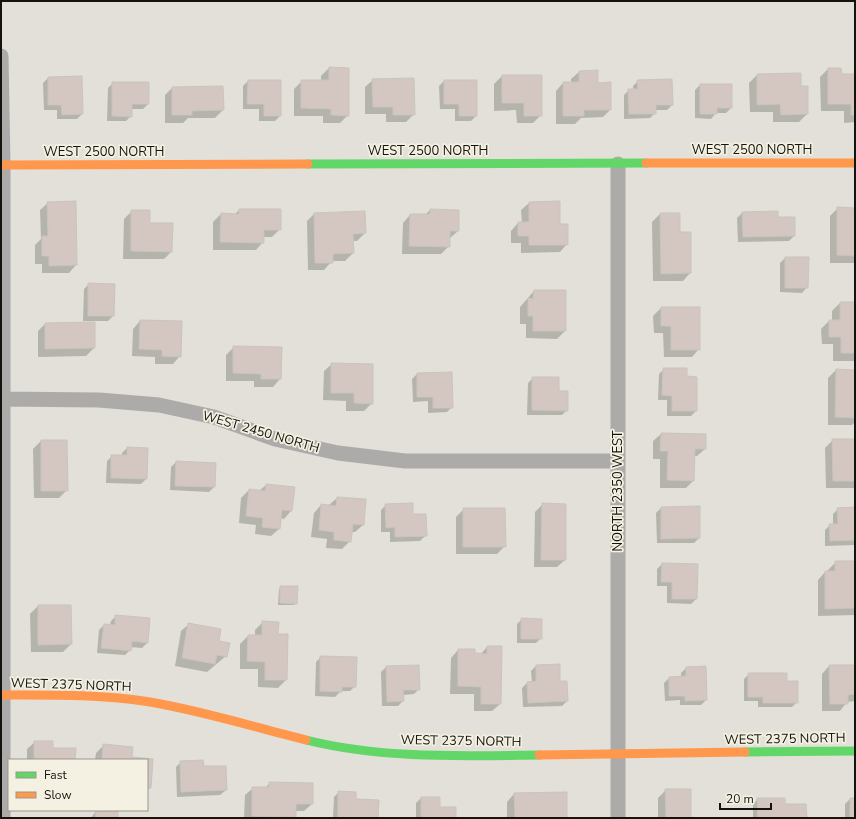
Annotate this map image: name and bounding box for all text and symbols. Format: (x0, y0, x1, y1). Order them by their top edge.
street label: WEST 2500 NORTH (691, 141, 813, 159)
street label: WEST 2500 NORTH (367, 142, 489, 160)
street label: WEST 2500 NORTH (43, 143, 165, 161)
street label: WEST 2450 NORTH (200, 407, 322, 457)
street label: NORTH 2350 WEST (609, 430, 627, 552)
street label: WEST 2375 NORTH (10, 674, 132, 696)
street label: WEST 2375 NORTH (724, 729, 846, 749)
street label: WEST 2375 NORTH (400, 731, 522, 751)
legend (8, 759, 148, 811)
text: Fast (44, 767, 67, 783)
scale bar (720, 785, 771, 811)
text: Slow (44, 787, 72, 803)
text: 20 m (726, 791, 754, 807)

